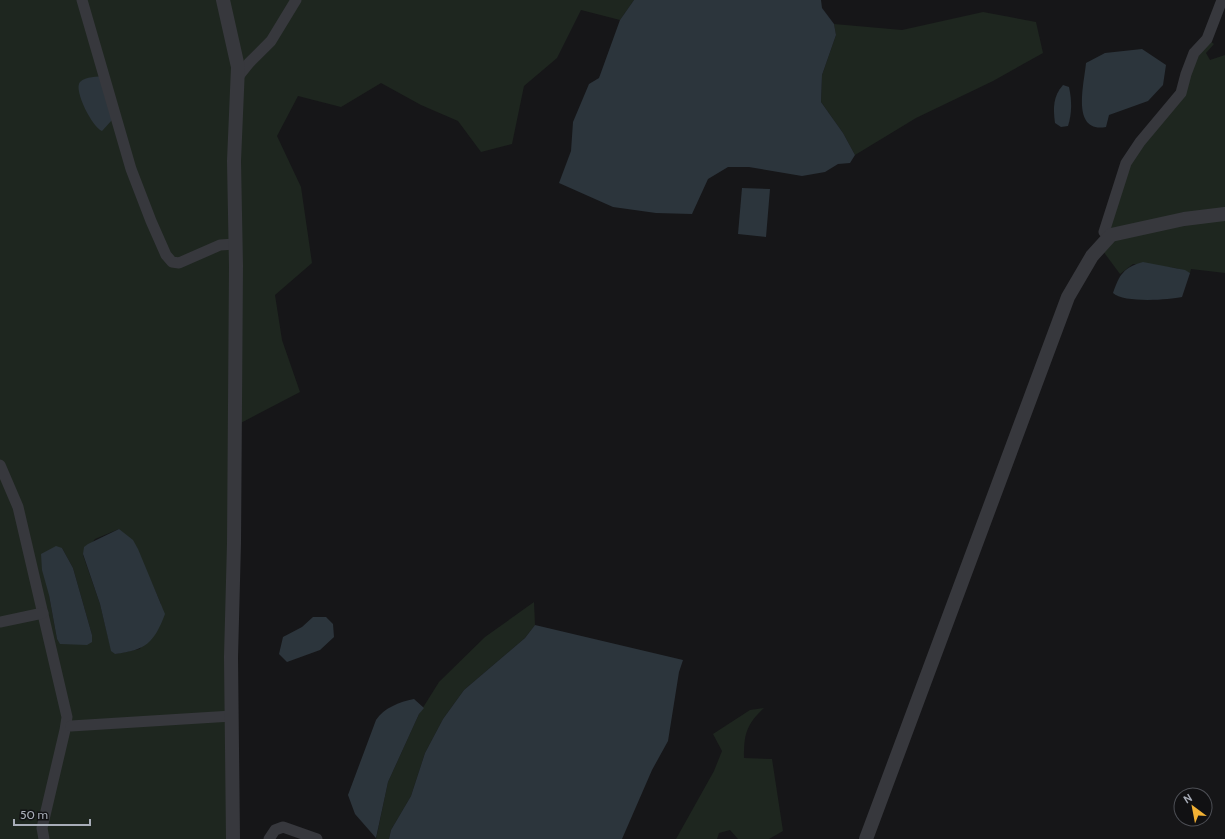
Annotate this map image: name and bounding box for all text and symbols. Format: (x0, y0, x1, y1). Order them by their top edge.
north arrow (1173, 787, 1213, 827)
text: N (1181, 791, 1195, 807)
scale bar (14, 801, 90, 827)
text: 50 m (20, 807, 48, 822)

